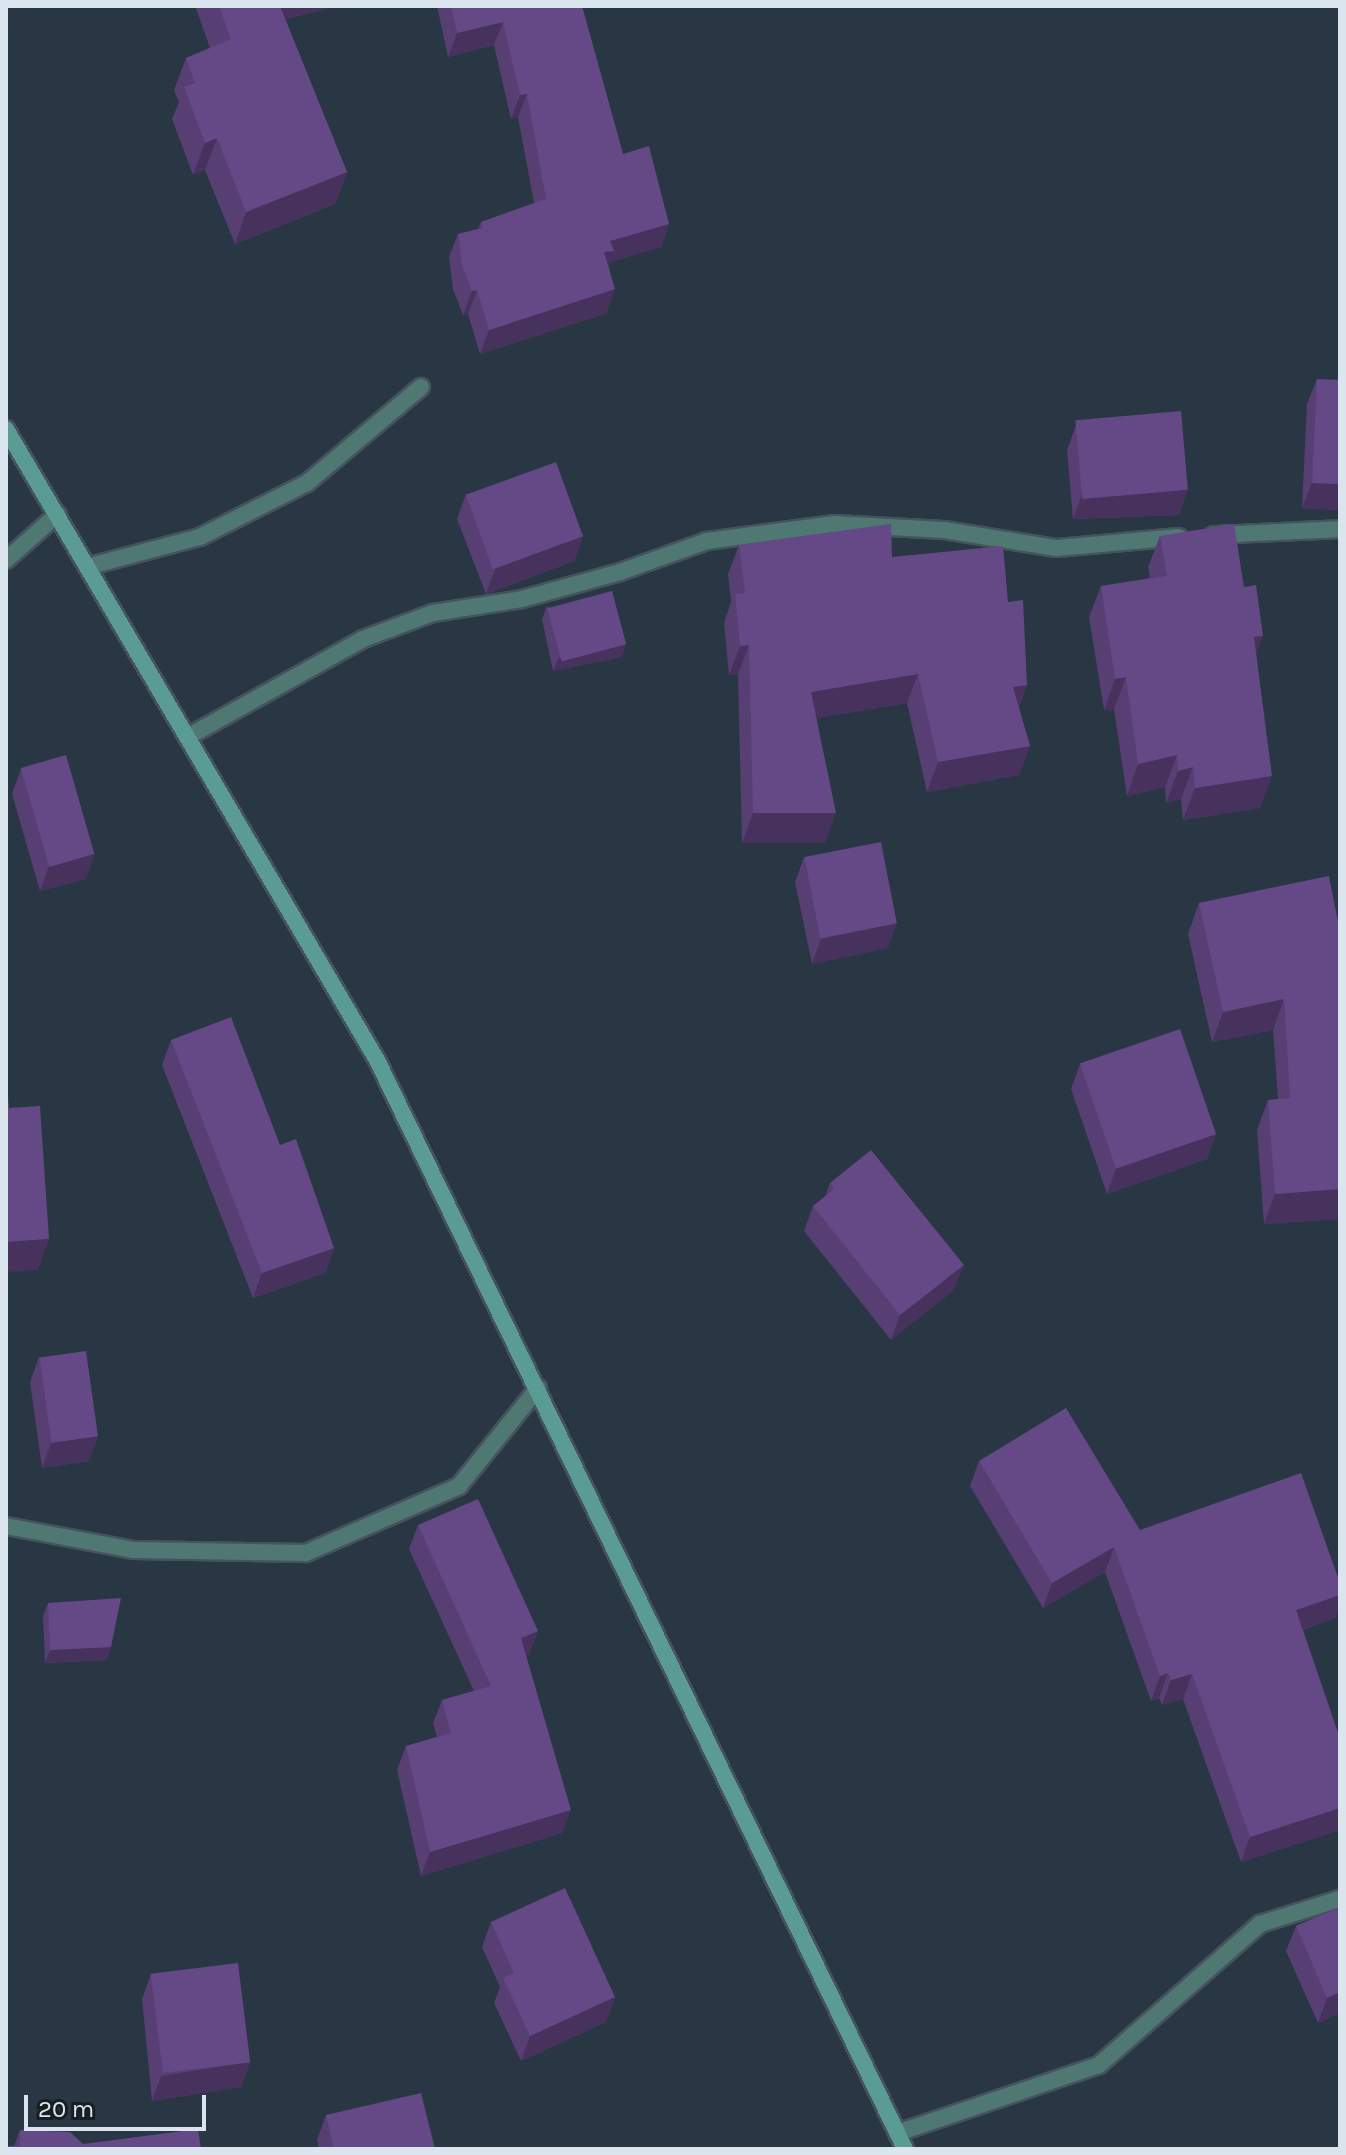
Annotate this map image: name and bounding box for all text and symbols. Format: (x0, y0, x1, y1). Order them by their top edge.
scale bar (28, 2079, 210, 2129)
text: 20 m (38, 2095, 94, 2123)

